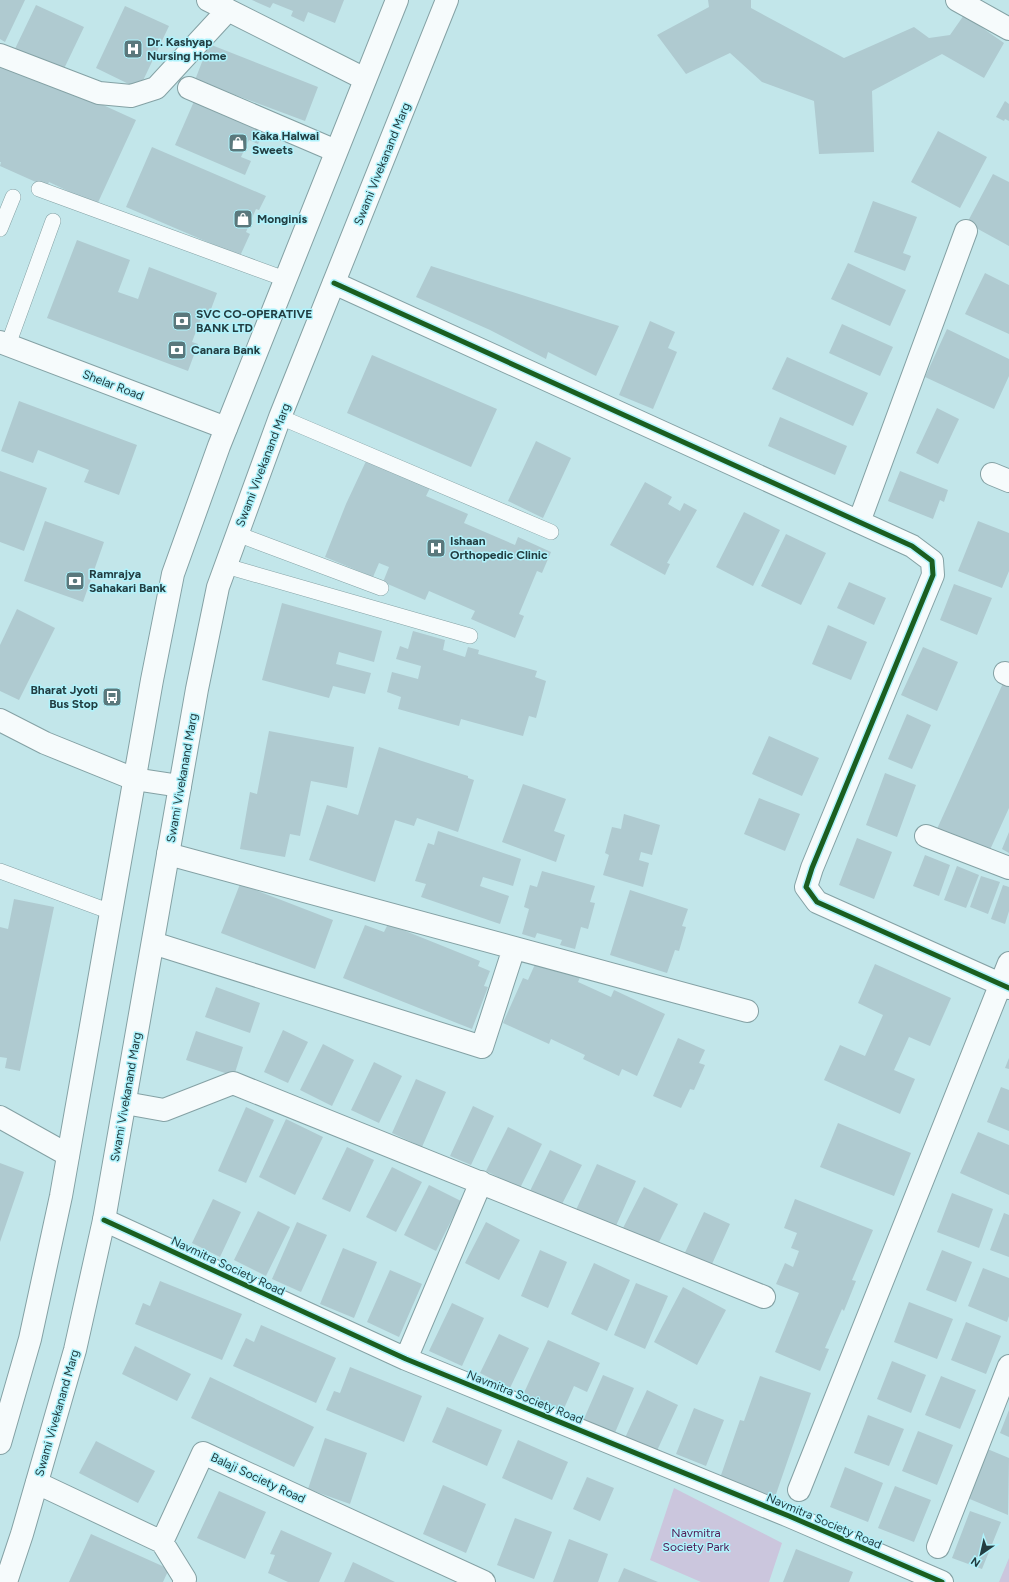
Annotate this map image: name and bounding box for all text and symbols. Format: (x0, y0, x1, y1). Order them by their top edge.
place label: Dr. Kashyap Nursing Home (147, 35, 227, 63)
hospital icon: Dr. Kashyap Nursing Home (122, 38, 144, 60)
street label: Swami Vivekanand Marg (351, 101, 413, 227)
place label: Kaka Halwai Sweets (252, 129, 319, 157)
shop icon: Kaka Halwai Sweets (227, 132, 249, 154)
shop icon: Monginis (232, 208, 254, 230)
place label: Monginis (257, 212, 307, 226)
place label: SVC CO-OPERATIVE BANK LTD (196, 307, 312, 335)
bank icon: SVC CO-OPERATIVE BANK LTD (171, 310, 193, 332)
bank icon: Canara Bank (166, 339, 188, 361)
place label: Canara Bank (191, 343, 261, 357)
street label: Shelar Road (81, 367, 145, 403)
street label: Swami Vivekanand Marg (233, 401, 293, 529)
place label: Ishaan Orthopedic Clinic (450, 534, 548, 562)
hospital icon: Ishaan Orthopedic Clinic (425, 537, 447, 559)
place label: Ramrajya Sahakari Bank (89, 567, 167, 595)
bank icon: Ramrajya Sahakari Bank (64, 570, 86, 592)
place label: Bharat Jyoti Bus Stop (31, 683, 98, 711)
bus stop icon: Bharat Jyoti Bus Stop (101, 686, 123, 708)
street label: Swami Vivekanand Marg (164, 712, 200, 844)
street label: Swami Vivekanand Marg (108, 1031, 144, 1163)
street label: Navmitra Society Road (169, 1233, 287, 1299)
street label: Swami Vivekanand Marg (32, 1348, 82, 1478)
street label: Navmitra Society Road (465, 1367, 585, 1427)
street label: Balaji Society Road (208, 1450, 308, 1506)
street label: Navmitra Society Road (764, 1490, 884, 1552)
park label: Navmitra Society Park (663, 1526, 730, 1554)
north arrow (961, 1534, 1001, 1574)
text: N (969, 1554, 983, 1570)

